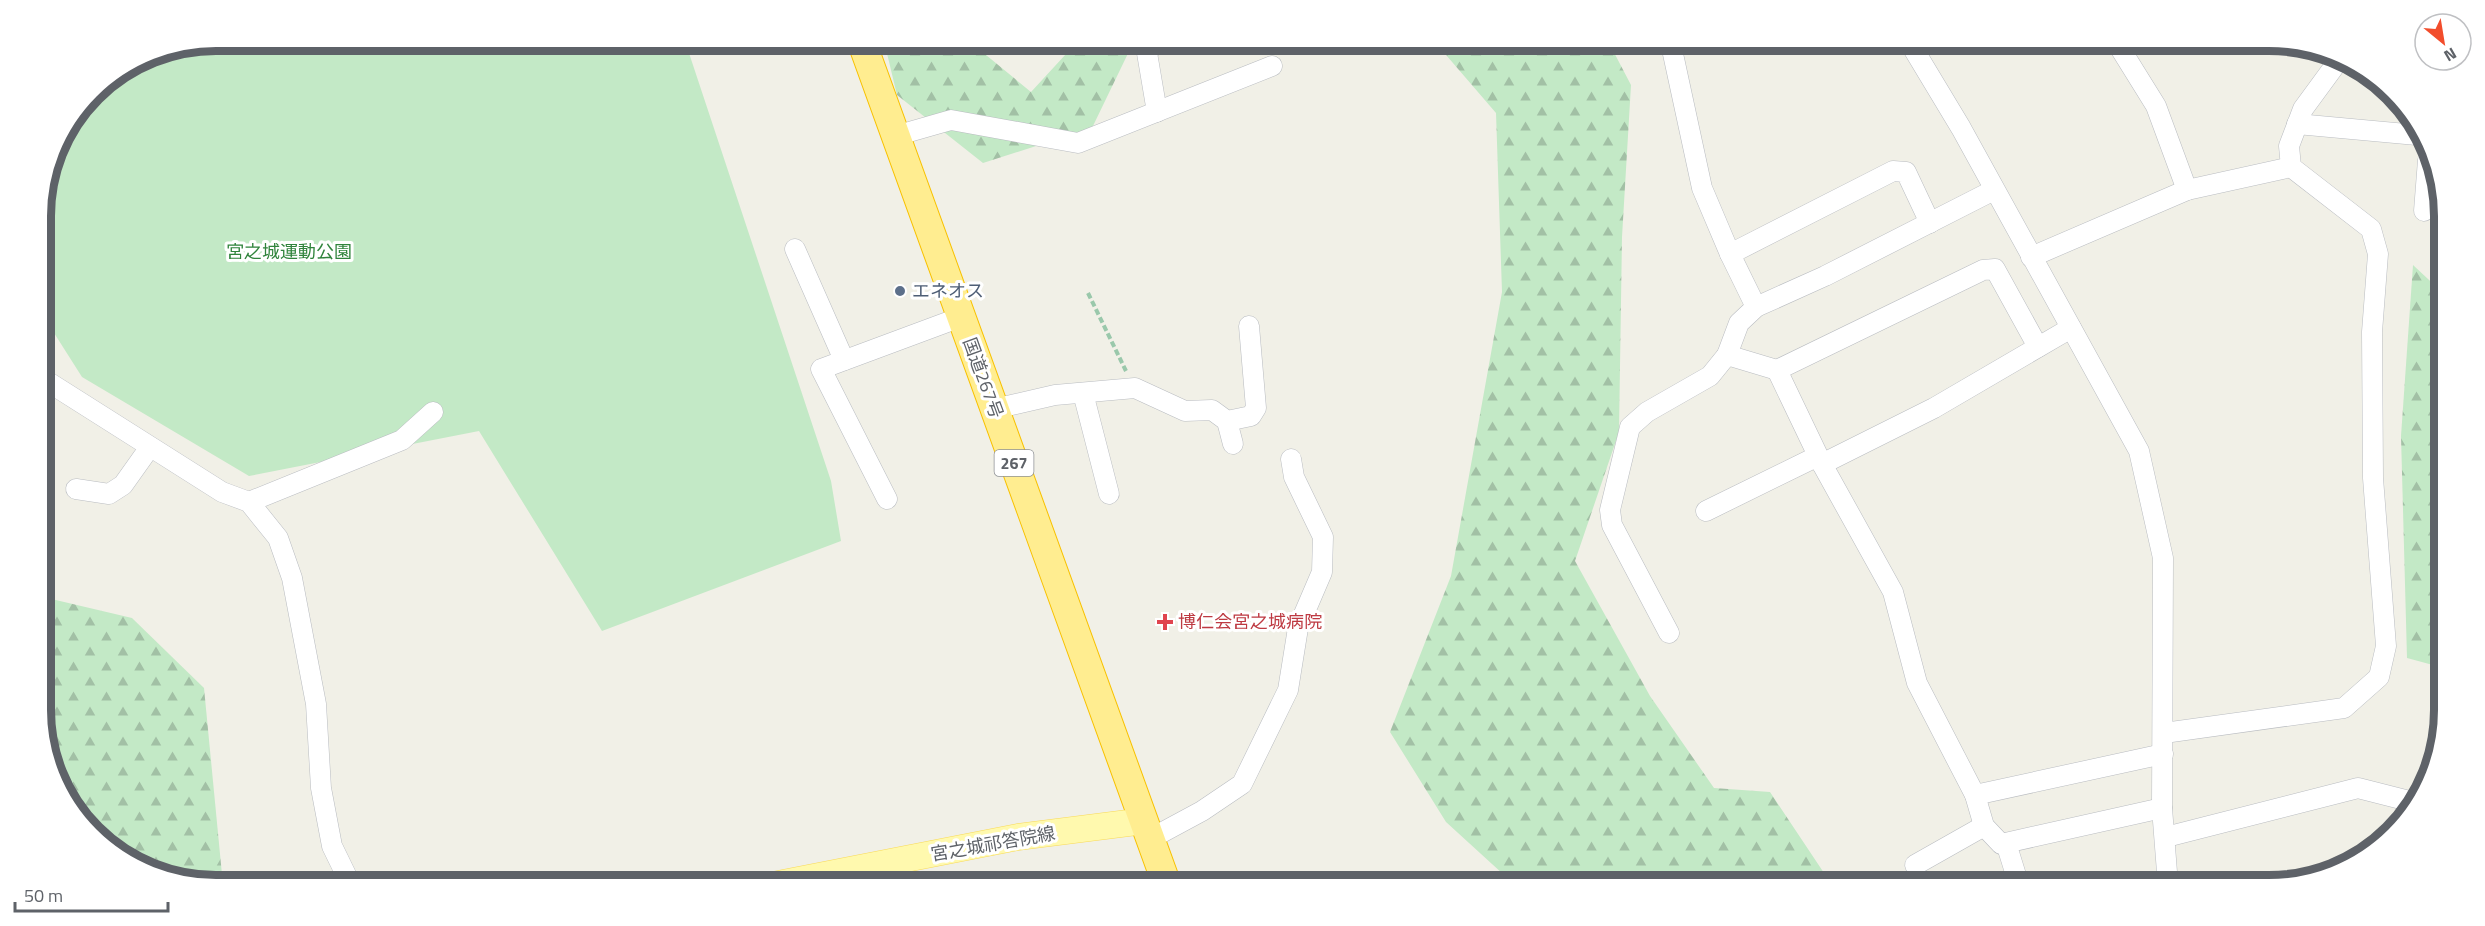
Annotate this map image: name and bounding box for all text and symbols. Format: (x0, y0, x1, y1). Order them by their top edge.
north arrow (2413, 12, 2473, 72)
text: N (2440, 42, 2461, 68)
park label: 宮之城運動公園 (226, 238, 352, 265)
place label: エネオス (912, 277, 984, 304)
marker: エネオス (893, 284, 907, 298)
street label: 国道267号 (956, 334, 1011, 422)
road number: 267 (994, 450, 1034, 476)
place label: 博仁会宮之城病院 (1178, 608, 1322, 635)
marker: 博仁会宮之城病院 (1156, 613, 1174, 631)
street label: 宮之城祁答院線 (929, 819, 1057, 868)
scale bar (15, 875, 168, 913)
text: 50 m (24, 882, 63, 909)

